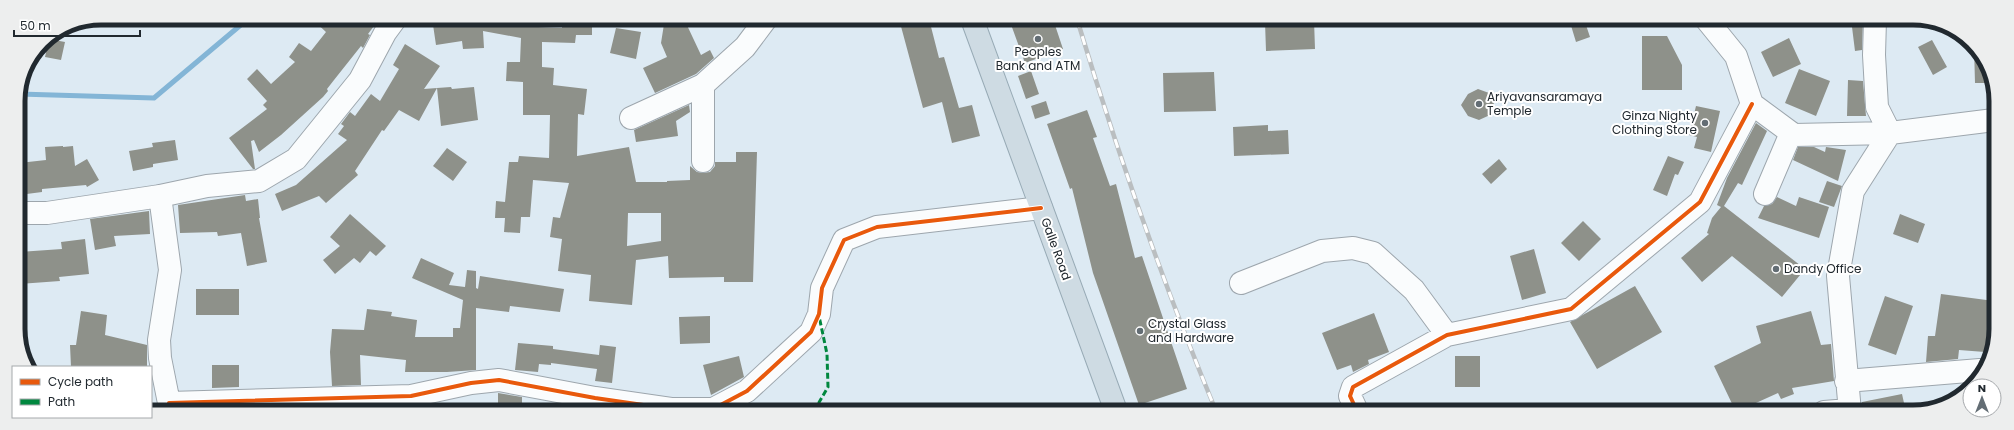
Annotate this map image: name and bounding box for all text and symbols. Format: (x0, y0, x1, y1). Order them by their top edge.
scale bar (14, 12, 140, 38)
text: 50 m (20, 17, 51, 34)
marker: Peoples Bank and ATM (1033, 34, 1043, 44)
place label: Peoples Bank and ATM (996, 43, 1080, 74)
place label: Ariyavansaramaya Temple (1487, 88, 1602, 119)
marker: Ariyavansaramaya Temple (1474, 99, 1484, 109)
place label: Ginza Nighty Clothing Store (1612, 107, 1697, 138)
marker: Ginza Nighty Clothing Store (1700, 118, 1710, 128)
street label: Galle Road (1037, 215, 1076, 282)
place label: Dandy Office (1784, 260, 1861, 277)
marker: Dandy Office (1771, 264, 1781, 274)
place label: Crystal Glass and Hardware (1148, 315, 1234, 346)
marker: Crystal Glass and Hardware (1135, 326, 1145, 336)
legend (12, 366, 152, 418)
text: Cycle path (48, 373, 113, 390)
north arrow (1962, 378, 2002, 418)
text: N (1978, 380, 1986, 396)
text: Path (48, 393, 75, 410)

